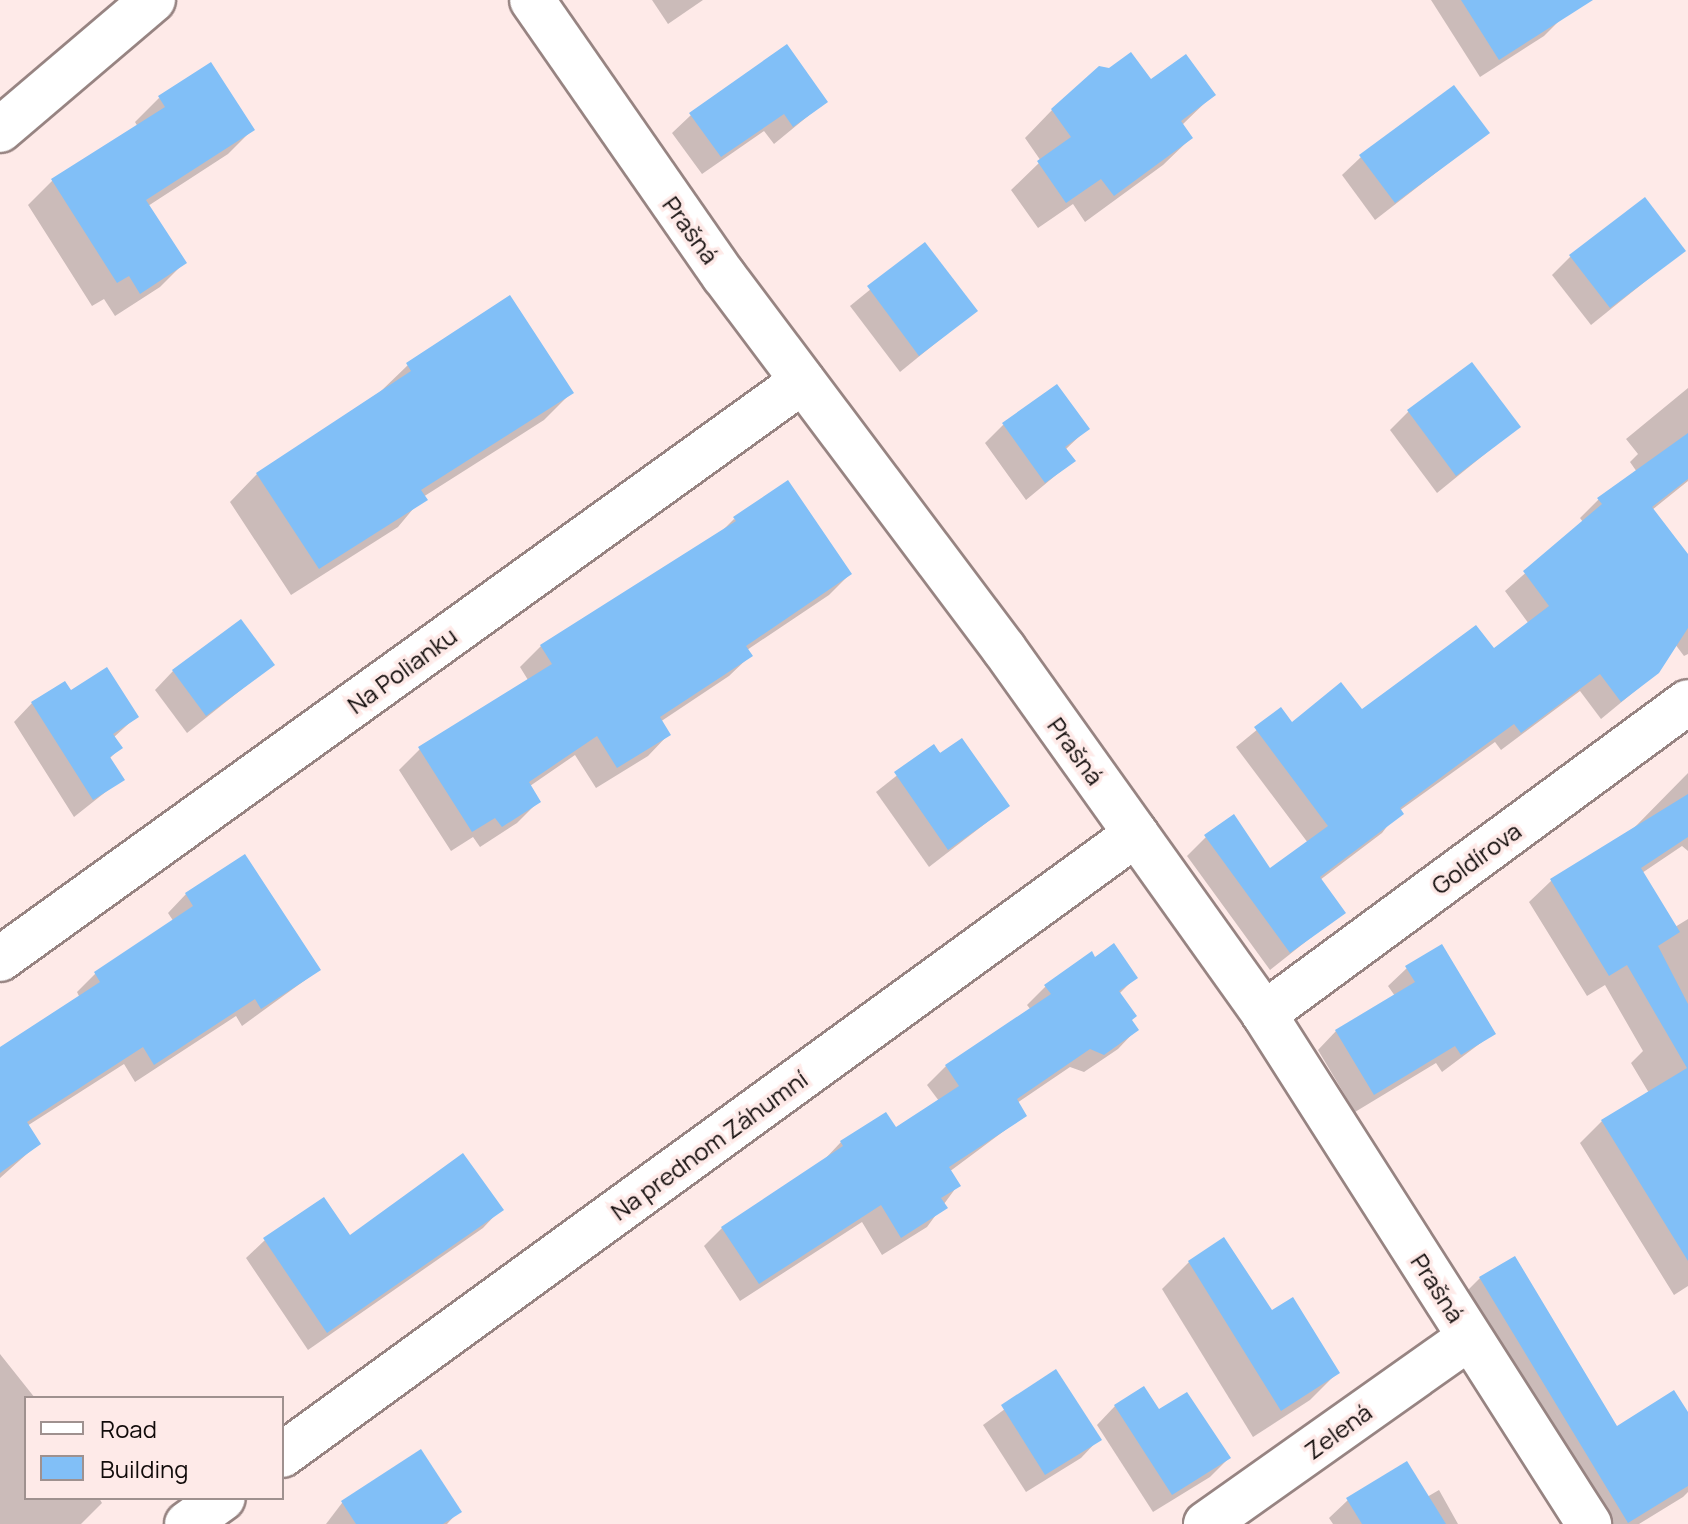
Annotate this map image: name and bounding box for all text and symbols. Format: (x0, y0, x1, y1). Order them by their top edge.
street label: Prašná (657, 191, 725, 269)
street label: Na Polianku (342, 621, 462, 719)
street label: Prašná (1042, 712, 1110, 790)
street label: Goldírova (1426, 816, 1526, 900)
street label: Na prednom Záhumní (605, 1064, 813, 1226)
street label: Prašná (1405, 1248, 1471, 1328)
legend (24, 1396, 284, 1500)
street label: Zelená (1299, 1397, 1377, 1465)
text: Road (100, 1412, 157, 1445)
text: Building (100, 1452, 188, 1485)

